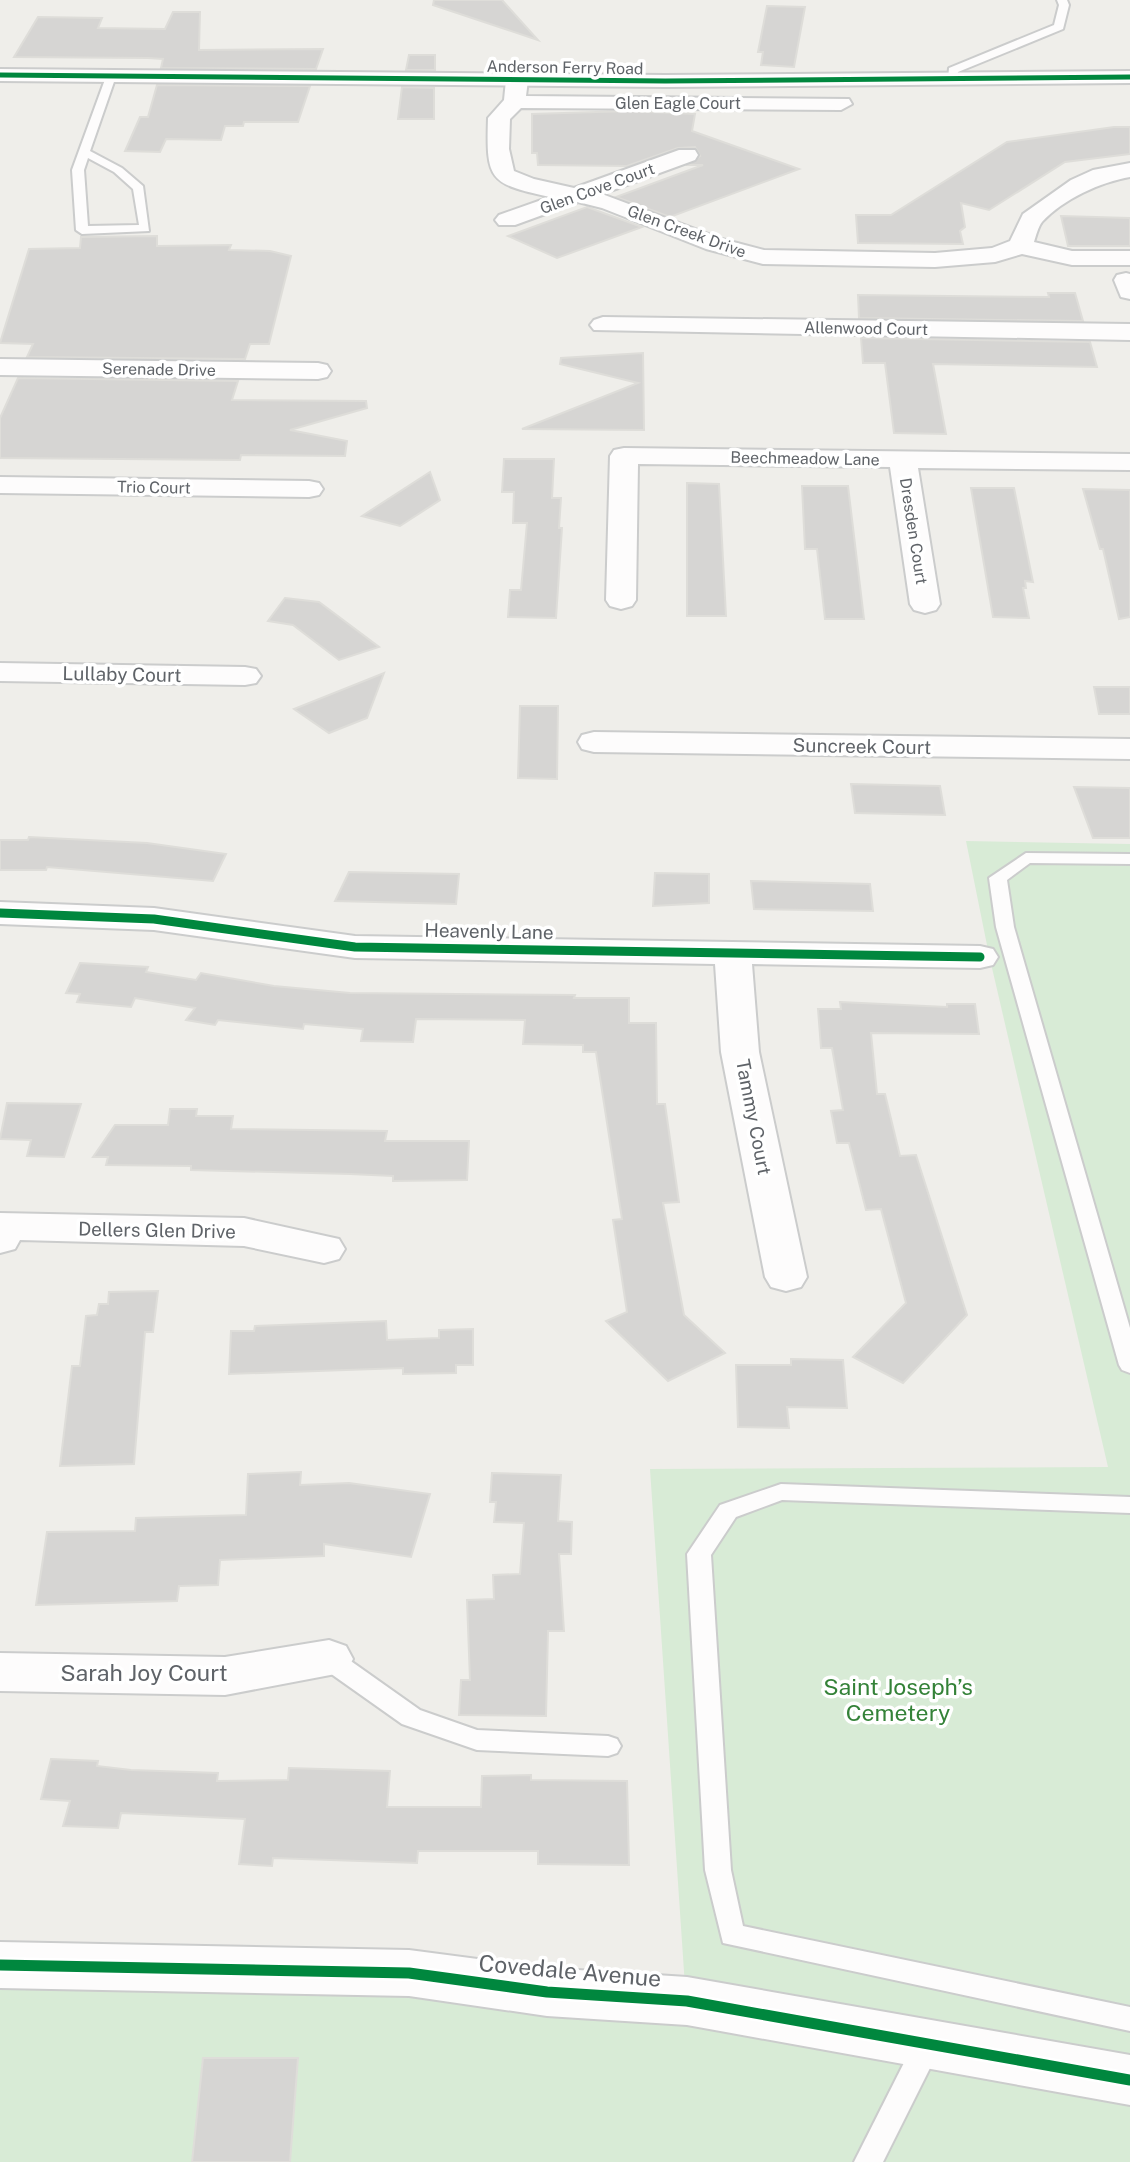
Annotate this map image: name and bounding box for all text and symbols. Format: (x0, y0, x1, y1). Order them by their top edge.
street label: Anderson Ferry Road (486, 57, 644, 78)
street label: Glen Eagle Court (615, 94, 741, 113)
street label: Glen Cove Court (537, 159, 657, 218)
street label: Glen Creek Drive (625, 201, 749, 262)
street label: Allenwood Court (804, 318, 928, 339)
street label: Serenade Drive (102, 359, 216, 380)
street label: Beechmeadow Lane (730, 448, 880, 469)
street label: Dresden Court (896, 476, 931, 586)
street label: Trio Court (117, 477, 191, 498)
street label: Lullaby Court (62, 662, 182, 686)
street label: Suncreek Court (793, 734, 931, 758)
street label: Heavenly Lane (424, 919, 554, 943)
street label: Tammy Court (732, 1057, 776, 1177)
street label: Dellers Glen Drive (78, 1218, 236, 1242)
street label: Sarah Joy Court (60, 1659, 228, 1686)
park label: Saint Joseph’s Cemetery (823, 1673, 973, 1726)
street label: Covedale Avenue (478, 1949, 663, 1992)

